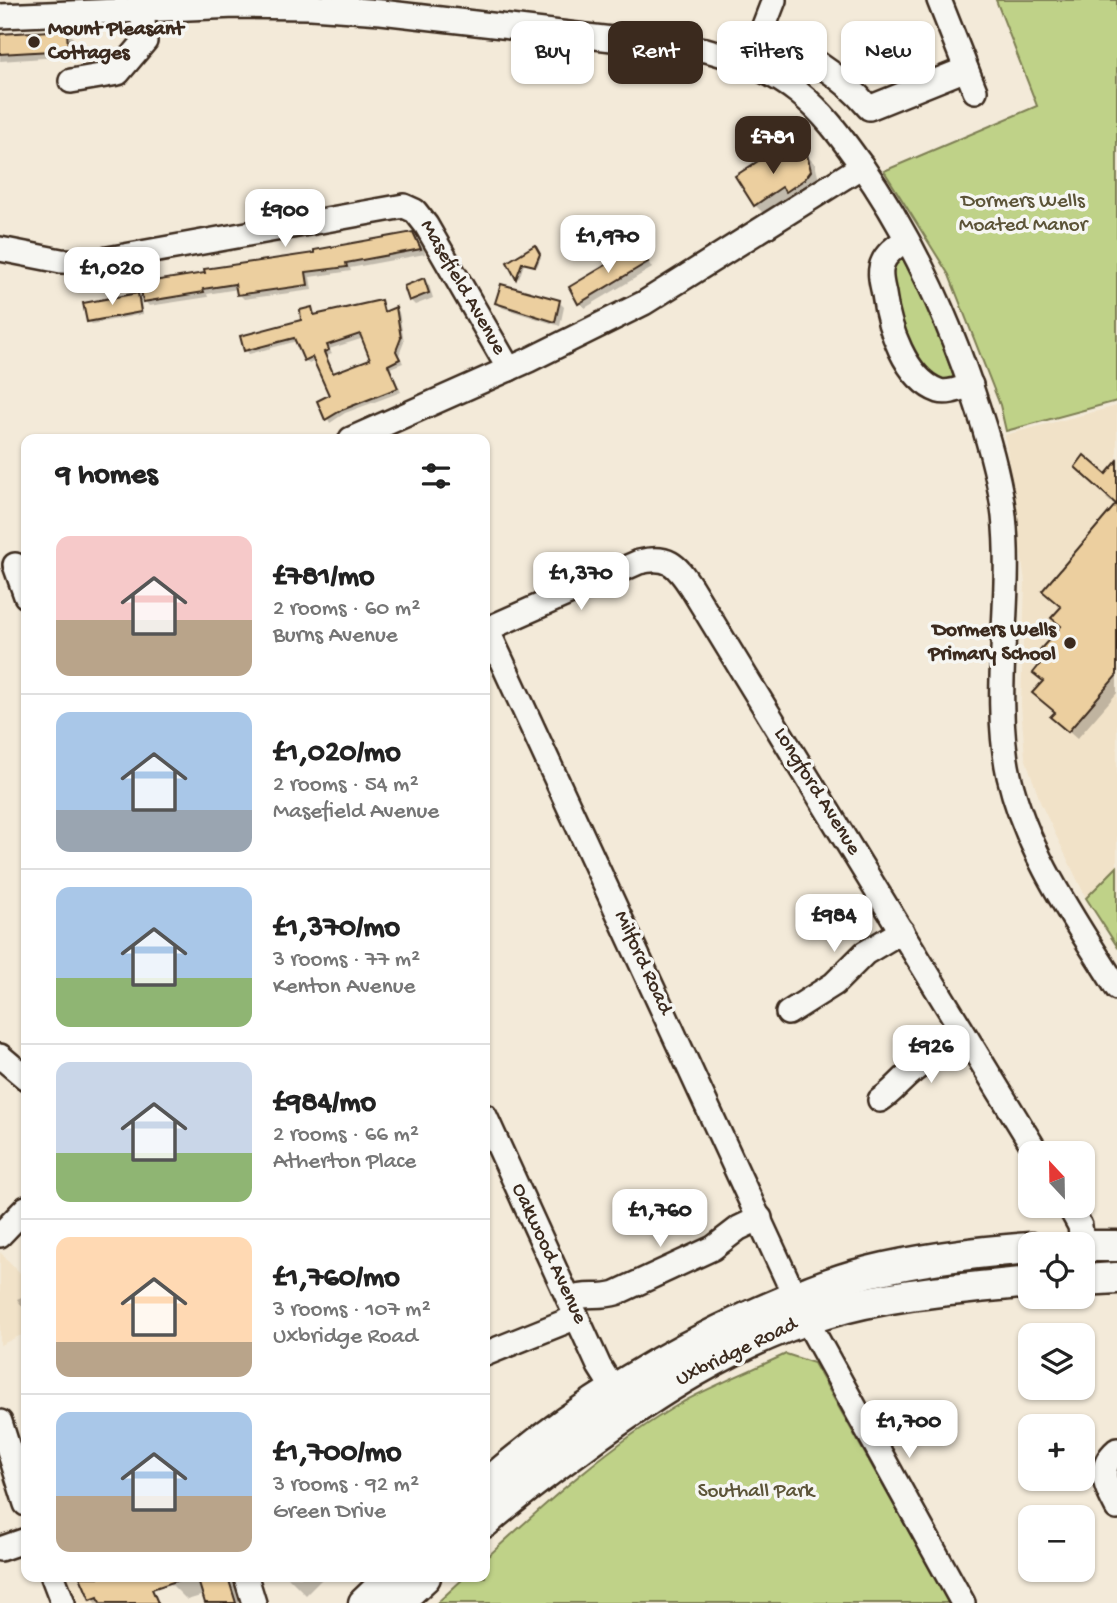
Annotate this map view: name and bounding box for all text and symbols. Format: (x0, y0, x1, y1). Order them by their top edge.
place label: Mount Pleasant Cottages (47, 18, 186, 67)
chip: Buy (511, 21, 594, 84)
chip: Rent (608, 21, 703, 84)
chip: Filters (717, 21, 827, 84)
chip: New (841, 21, 935, 84)
marker: Mount Pleasant Cottages (26, 34, 42, 50)
pin: £781 (732, 116, 814, 176)
text: £781 (751, 125, 795, 152)
pin: £900 (244, 190, 326, 249)
park label: Dormers Wells Moated Manor (959, 190, 1089, 239)
text: £900 (261, 198, 309, 225)
street label: Masefield Avenue (413, 216, 511, 361)
pin: £1,970 (551, 216, 665, 275)
text: £1,970 (576, 224, 640, 251)
pin: £1,020 (55, 247, 169, 307)
text: £1,020 (80, 256, 144, 283)
icon: filters (417, 457, 455, 495)
text: 9 homes (56, 459, 158, 494)
pin: £1,370 (524, 552, 638, 612)
text: £781/mo (273, 561, 375, 596)
text: £1,370 (549, 561, 613, 588)
icon: home (112, 564, 196, 648)
text: 2 rooms · 60 m² (273, 596, 420, 623)
place label: Dormers Wells Primary School (928, 619, 1057, 668)
text: Burns Avenue (273, 623, 398, 650)
marker: Dormers Wells Primary School (1062, 635, 1078, 651)
street label: Longford Avenue (767, 724, 866, 861)
text: £1,020/mo (273, 737, 401, 772)
icon: home (112, 740, 196, 824)
text: 2 rooms · 54 m² (273, 772, 419, 799)
text: Masefield Avenue (273, 799, 439, 826)
pin: £984 (793, 894, 875, 954)
text: £984 (811, 903, 857, 930)
street label: Milford Road (607, 907, 678, 1020)
text: £1,370/mo (273, 912, 400, 947)
icon: home (112, 915, 196, 999)
text: 3 rooms · 77 m² (273, 947, 420, 974)
text: Kenton Avenue (273, 974, 415, 1001)
pin: £926 (890, 1026, 972, 1085)
text: £926 (909, 1034, 953, 1061)
text: £984/mo (273, 1087, 376, 1122)
icon: home (112, 1090, 196, 1174)
text: 2 rooms · 66 m² (273, 1122, 419, 1149)
north arrow (1018, 1141, 1096, 1218)
map controls (1018, 1141, 1095, 1582)
text: Atherton Place (273, 1149, 416, 1176)
street label: Oakwood Avenue (505, 1180, 592, 1329)
pin: £1,760 (603, 1190, 717, 1249)
text: £1,760 (628, 1198, 692, 1225)
button: locate (1018, 1232, 1095, 1309)
text: £1,760/mo (273, 1262, 400, 1297)
icon: home (112, 1265, 196, 1349)
text: 3 rooms · 107 m² (273, 1297, 431, 1324)
street label: Uxbridge Road (672, 1312, 803, 1393)
button: layers (1018, 1323, 1095, 1400)
text: Uxbridge Road (273, 1324, 418, 1351)
pin: £1,700 (852, 1400, 966, 1460)
text: £1,700 (877, 1409, 941, 1436)
button: + (1018, 1414, 1095, 1491)
text: £1,700/mo (273, 1437, 402, 1472)
icon: home (112, 1440, 196, 1524)
text: 3 rooms · 92 m² (273, 1472, 419, 1499)
park label: Southall Park (698, 1480, 817, 1505)
text: Green Drive (273, 1499, 386, 1526)
button: − (1018, 1505, 1095, 1582)

